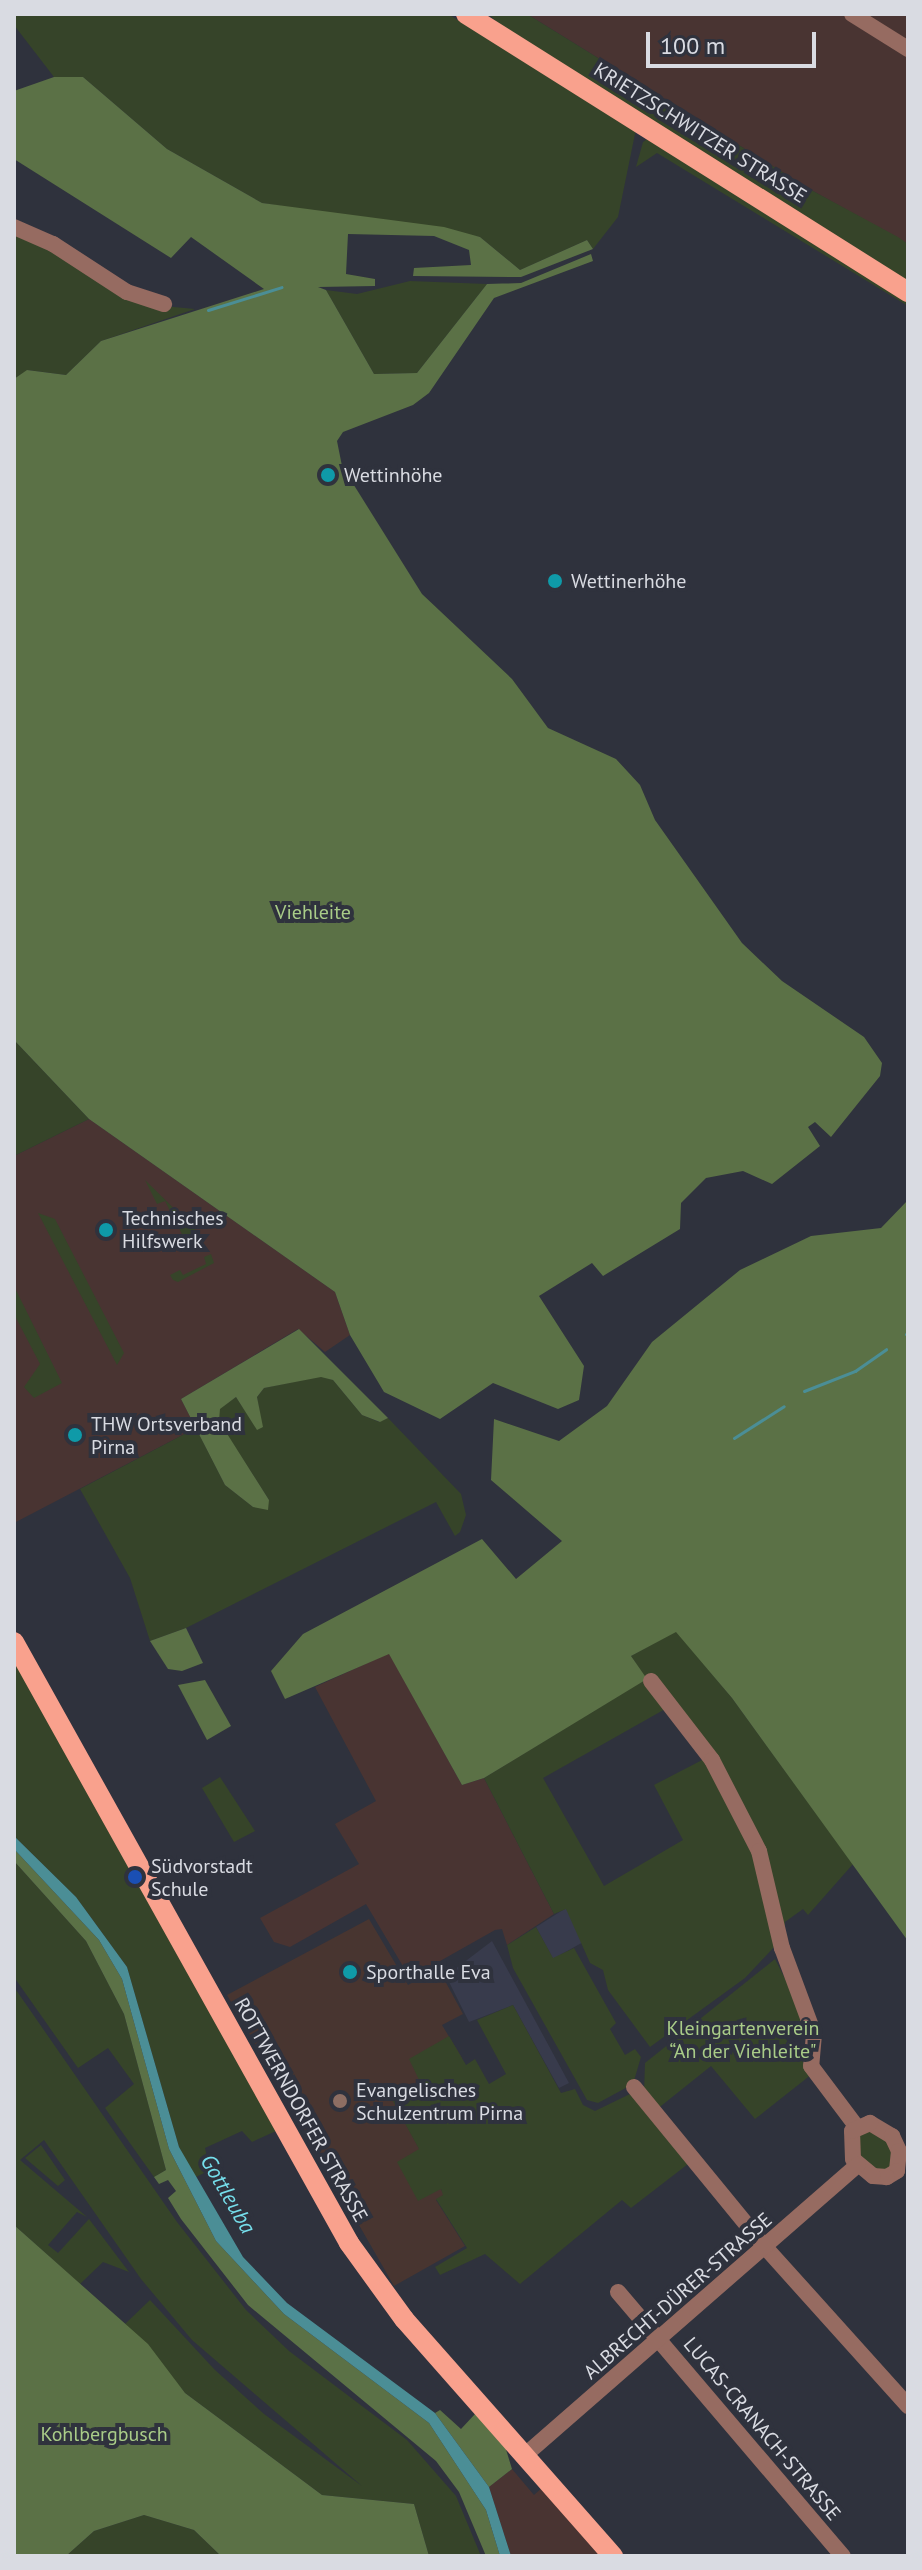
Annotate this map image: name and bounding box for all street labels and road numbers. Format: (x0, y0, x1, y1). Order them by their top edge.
street label: KRIETZSCHWITZER STRASSE (589, 58, 811, 208)
street label: ROTTWERNDORFER STRASSE (229, 1994, 373, 2226)
street label: ALBRECHT-DÜRER-STRASSE (579, 2208, 777, 2384)
street label: LUCAS-CRANACH-STRASSE (678, 2333, 846, 2525)

